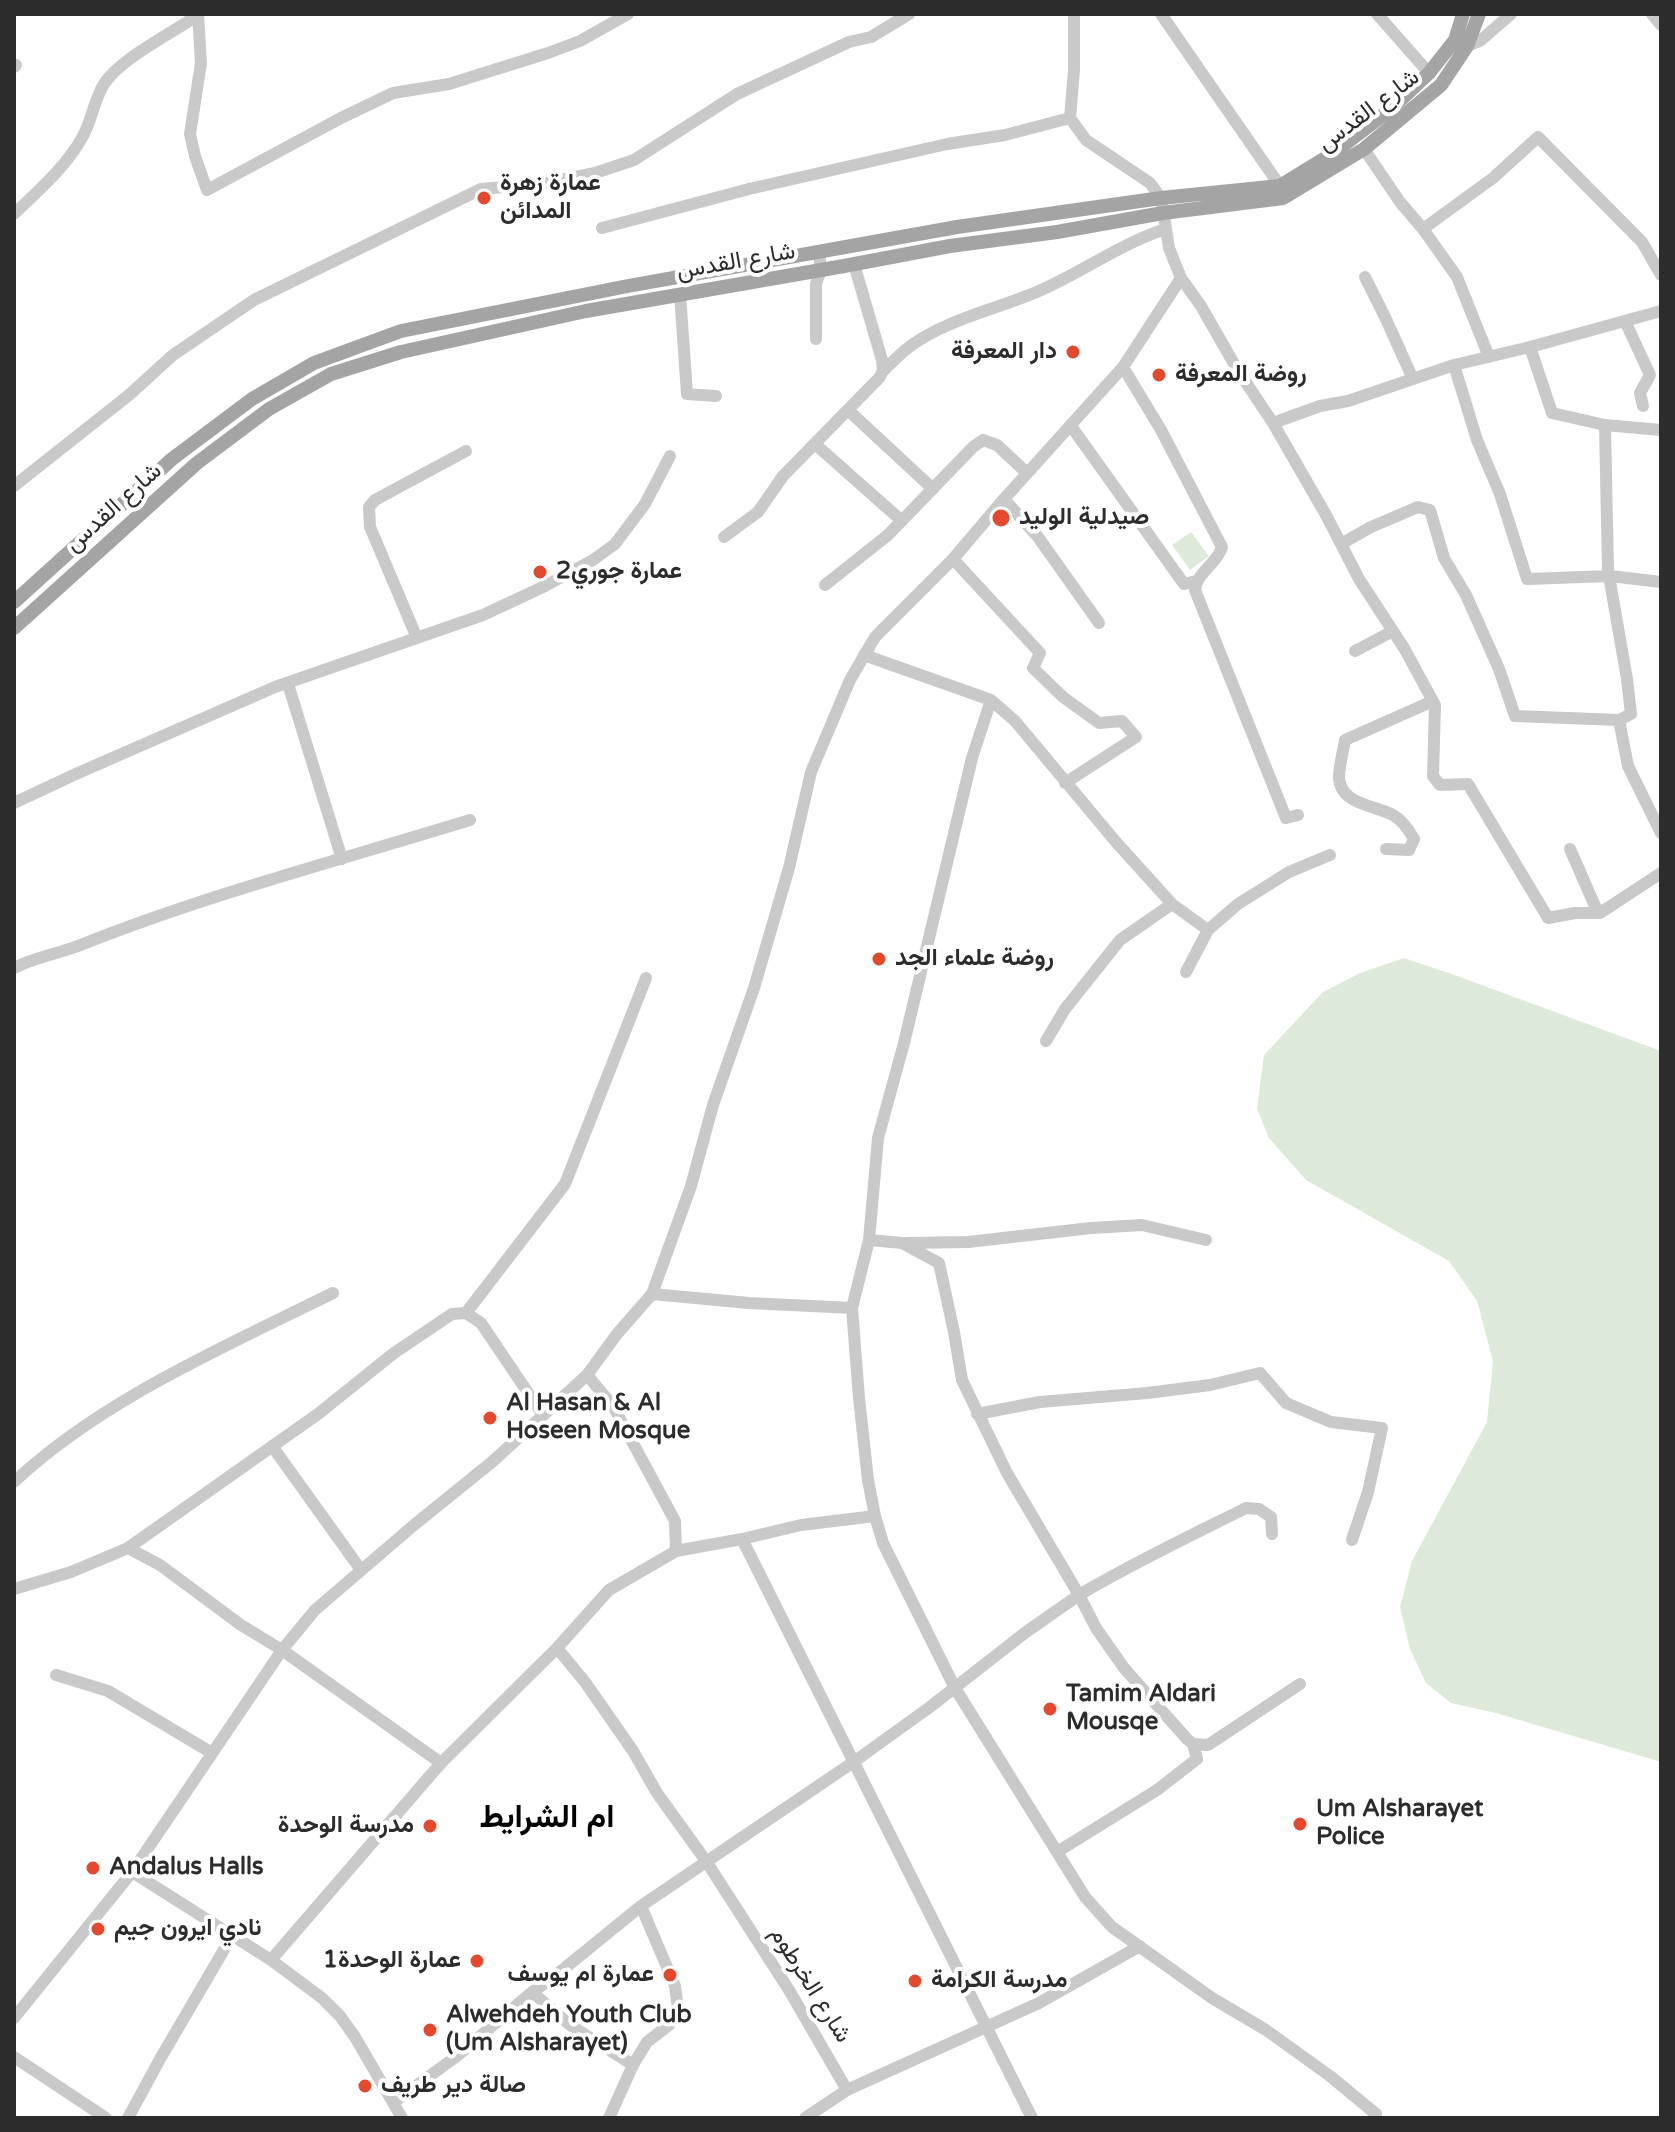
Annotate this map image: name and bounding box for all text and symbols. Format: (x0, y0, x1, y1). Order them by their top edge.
street label: شارع القدس (1312, 63, 1426, 159)
place label: عمارة زهرة المدائن (500, 170, 601, 226)
marker: عمارة زهرة المدائن (475, 189, 493, 207)
street label: شارع القدس (674, 237, 798, 287)
place label: دار المعرفة (951, 338, 1057, 366)
marker: دار المعرفة (1064, 343, 1082, 361)
place label: روضة المعرفة (1175, 361, 1307, 389)
marker: روضة المعرفة (1150, 366, 1168, 384)
street label: شارع القدس (60, 457, 168, 559)
place label: صيدلية الوليد (1019, 504, 1149, 532)
marker: صيدلية الوليد (990, 507, 1012, 529)
place label: عمارة جوري2 (556, 558, 682, 586)
marker: عمارة جوري2 (531, 563, 549, 581)
place label: روضة علماء الجد (895, 945, 1054, 973)
marker: روضة علماء الجد (870, 950, 888, 968)
place label: Al Hasan & Al Hoseen Mosque (506, 1390, 690, 1446)
marker: Al Hasan & Al Hoseen Mosque (481, 1409, 499, 1427)
place label: Tamim Aldari Mousqe (1066, 1681, 1216, 1737)
marker: Tamim Aldari Mousqe (1041, 1700, 1059, 1718)
place label: Um Alsharayet Police (1316, 1796, 1483, 1852)
district label: ام الشرايط (479, 1800, 615, 1838)
place label: مدرسة الوحدة (278, 1812, 414, 1840)
marker: Um Alsharayet Police (1291, 1815, 1309, 1833)
marker: مدرسة الوحدة (421, 1817, 439, 1835)
place label: Andalus Halls (109, 1854, 263, 1882)
marker: Andalus Halls (84, 1859, 102, 1877)
place label: نادي ايرون جيم (114, 1915, 262, 1943)
marker: نادي ايرون جيم (89, 1920, 107, 1938)
street label: شارع الخرطوم (763, 1922, 857, 2048)
place label: عمارة الوحدة1 (323, 1947, 461, 1975)
marker: عمارة الوحدة1 (468, 1952, 486, 1970)
place label: عمارة ام يوسف (507, 1961, 654, 1989)
marker: عمارة ام يوسف (661, 1966, 679, 1984)
place label: مدرسة الكرامة (931, 1967, 1068, 1995)
marker: مدرسة الكرامة (906, 1972, 924, 1990)
place label: Alwehdeh Youth Club (Um Alsharayet) (446, 2002, 692, 2058)
marker: Alwehdeh Youth Club (Um Alsharayet) (421, 2021, 439, 2039)
place label: صالة دير طريف (381, 2072, 526, 2100)
marker: صالة دير طريف (356, 2077, 374, 2095)

